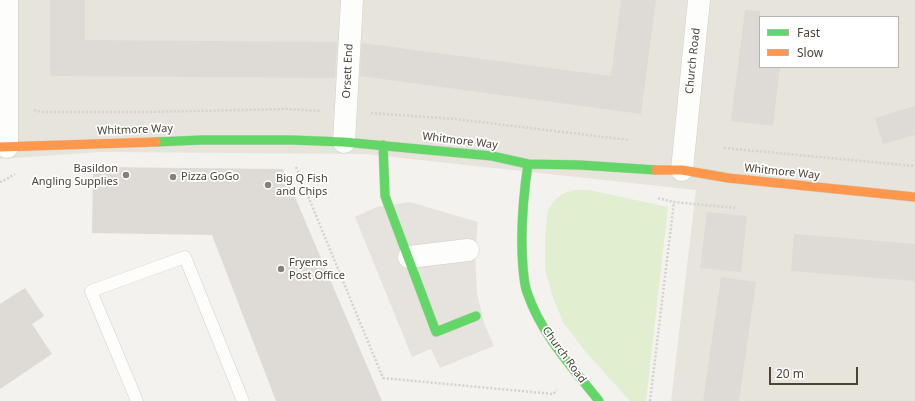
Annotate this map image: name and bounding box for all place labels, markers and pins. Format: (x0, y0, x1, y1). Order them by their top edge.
place label: Basildon Angling Supplies (32, 162, 118, 188)
marker: Basildon Angling Supplies (121, 170, 131, 180)
place label: Pizza GoGo (181, 170, 239, 184)
marker: Pizza GoGo (168, 172, 178, 182)
place label: Big Q Fish and Chips (276, 172, 328, 198)
marker: Big Q Fish and Chips (263, 180, 273, 190)
place label: Fryerns Post Office (289, 256, 345, 282)
marker: Fryerns Post Office (276, 264, 286, 274)

